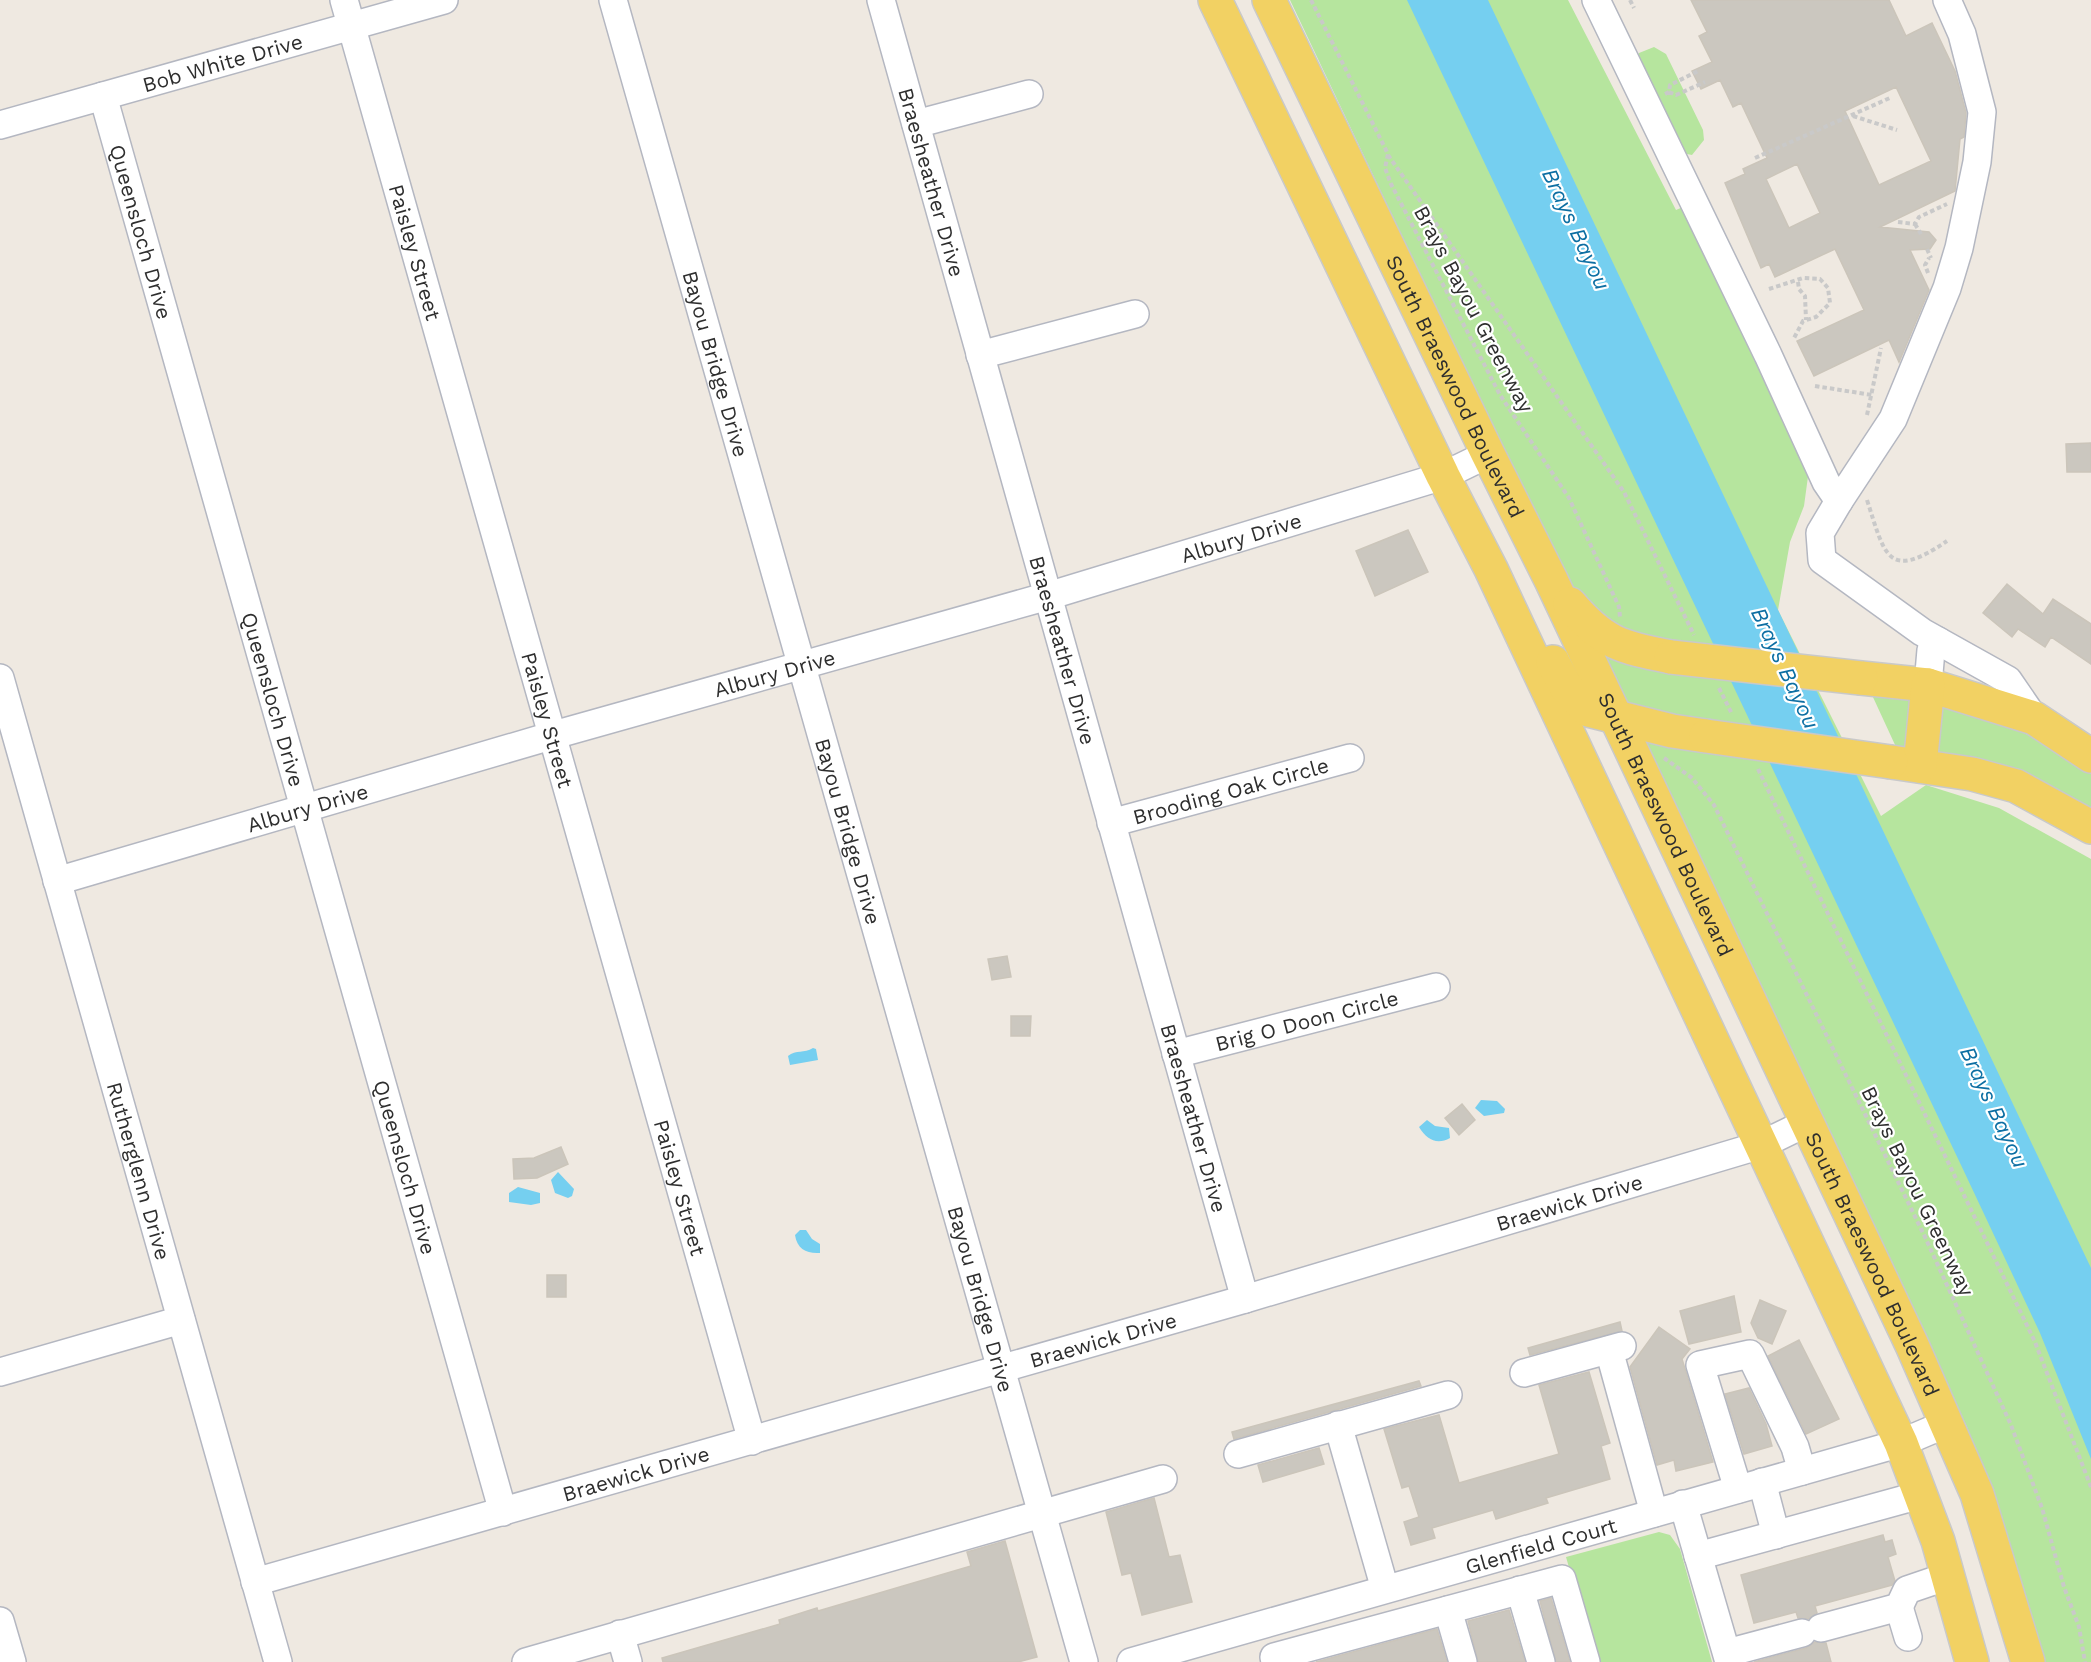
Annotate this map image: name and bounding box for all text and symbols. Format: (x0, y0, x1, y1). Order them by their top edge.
street label: Bob White Drive (139, 28, 305, 97)
street label: Braesheather Drive (894, 85, 970, 279)
street label: Queensloch Drive (105, 142, 178, 322)
water label: Brays Bayou (1537, 164, 1615, 294)
street label: Paisley Street (384, 181, 447, 323)
street label: Brays Bayou Greenway (1409, 201, 1539, 417)
street label: South Braeswood Boulevard (1381, 251, 1530, 522)
street label: Bayou Bridge Drive (678, 268, 754, 460)
street label: Albury Drive (1178, 507, 1304, 567)
street label: Braesheather Drive (1025, 553, 1101, 747)
water label: Brays Bayou (1746, 603, 1824, 733)
street label: Queensloch Drive (237, 609, 310, 790)
street label: Albury Drive (711, 644, 838, 702)
street label: Paisley Street (517, 649, 579, 791)
street label: South Braeswood Boulevard (1593, 688, 1739, 960)
street label: Bayou Bridge Drive (810, 735, 887, 927)
street label: Brooding Oak Circle (1130, 752, 1331, 829)
street label: Albury Drive (244, 778, 371, 837)
street label: Brig O Doon Circle (1212, 985, 1401, 1056)
street label: Braesheather Drive (1156, 1021, 1233, 1215)
water label: Brays Bayou (1955, 1042, 2033, 1172)
street label: Queensloch Drive (369, 1077, 442, 1257)
street label: Rutherglenn Drive (102, 1079, 176, 1263)
street label: Brays Bayou Greenway (1856, 1082, 1980, 1300)
street label: Paisley Street (649, 1116, 711, 1258)
street label: South Braeswood Boulevard (1801, 1128, 1945, 1400)
street label: Braewick Drive (1493, 1169, 1645, 1236)
street label: Bayou Bridge Drive (943, 1203, 1019, 1395)
street label: Braewick Drive (1027, 1307, 1179, 1372)
street label: Braewick Drive (559, 1440, 712, 1506)
street label: Glenfield Court (1462, 1512, 1619, 1579)

